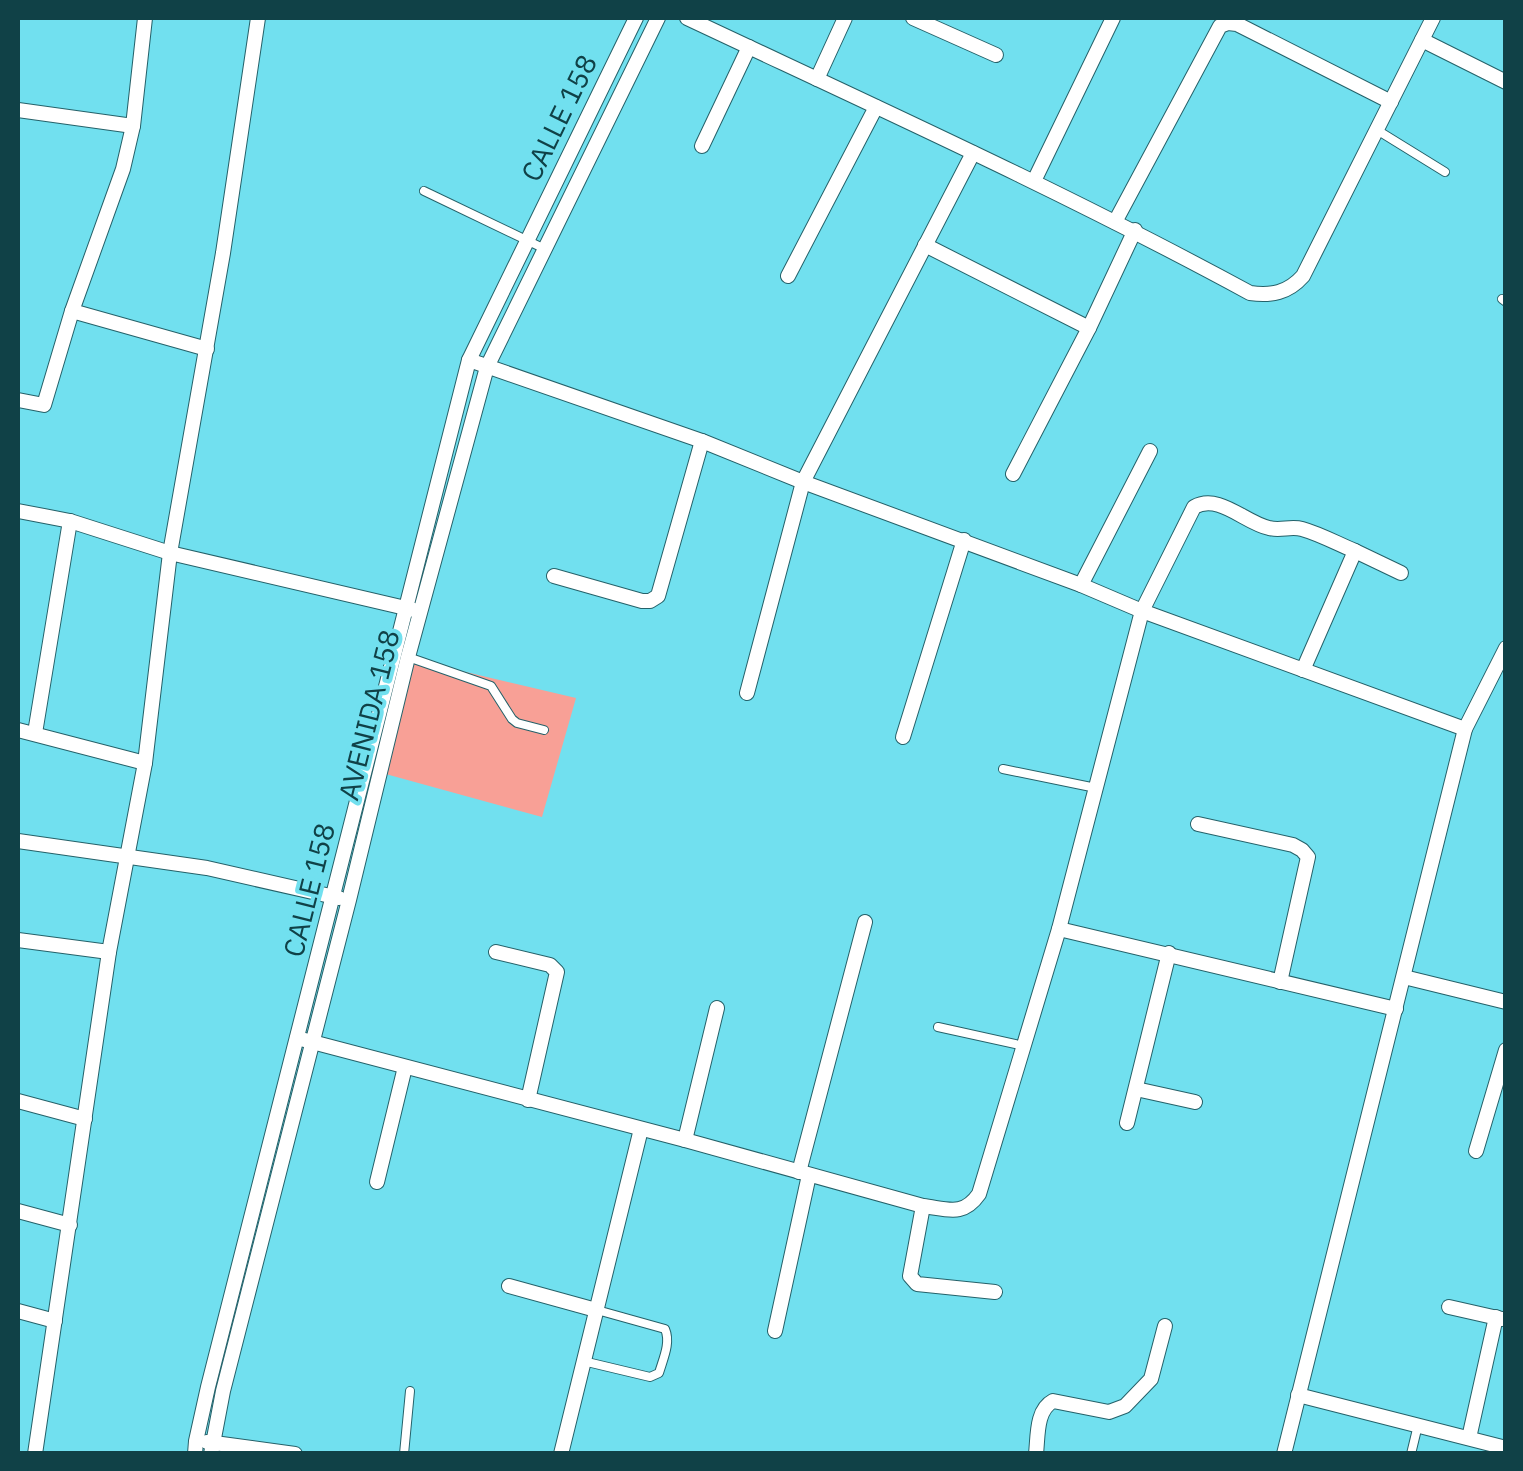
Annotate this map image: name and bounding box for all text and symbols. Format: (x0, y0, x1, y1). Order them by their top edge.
street label: CALLE 158 (512, 48, 605, 187)
street label: AVENIDA 158 (329, 626, 408, 804)
street label: CALLE 158 (274, 819, 343, 961)

